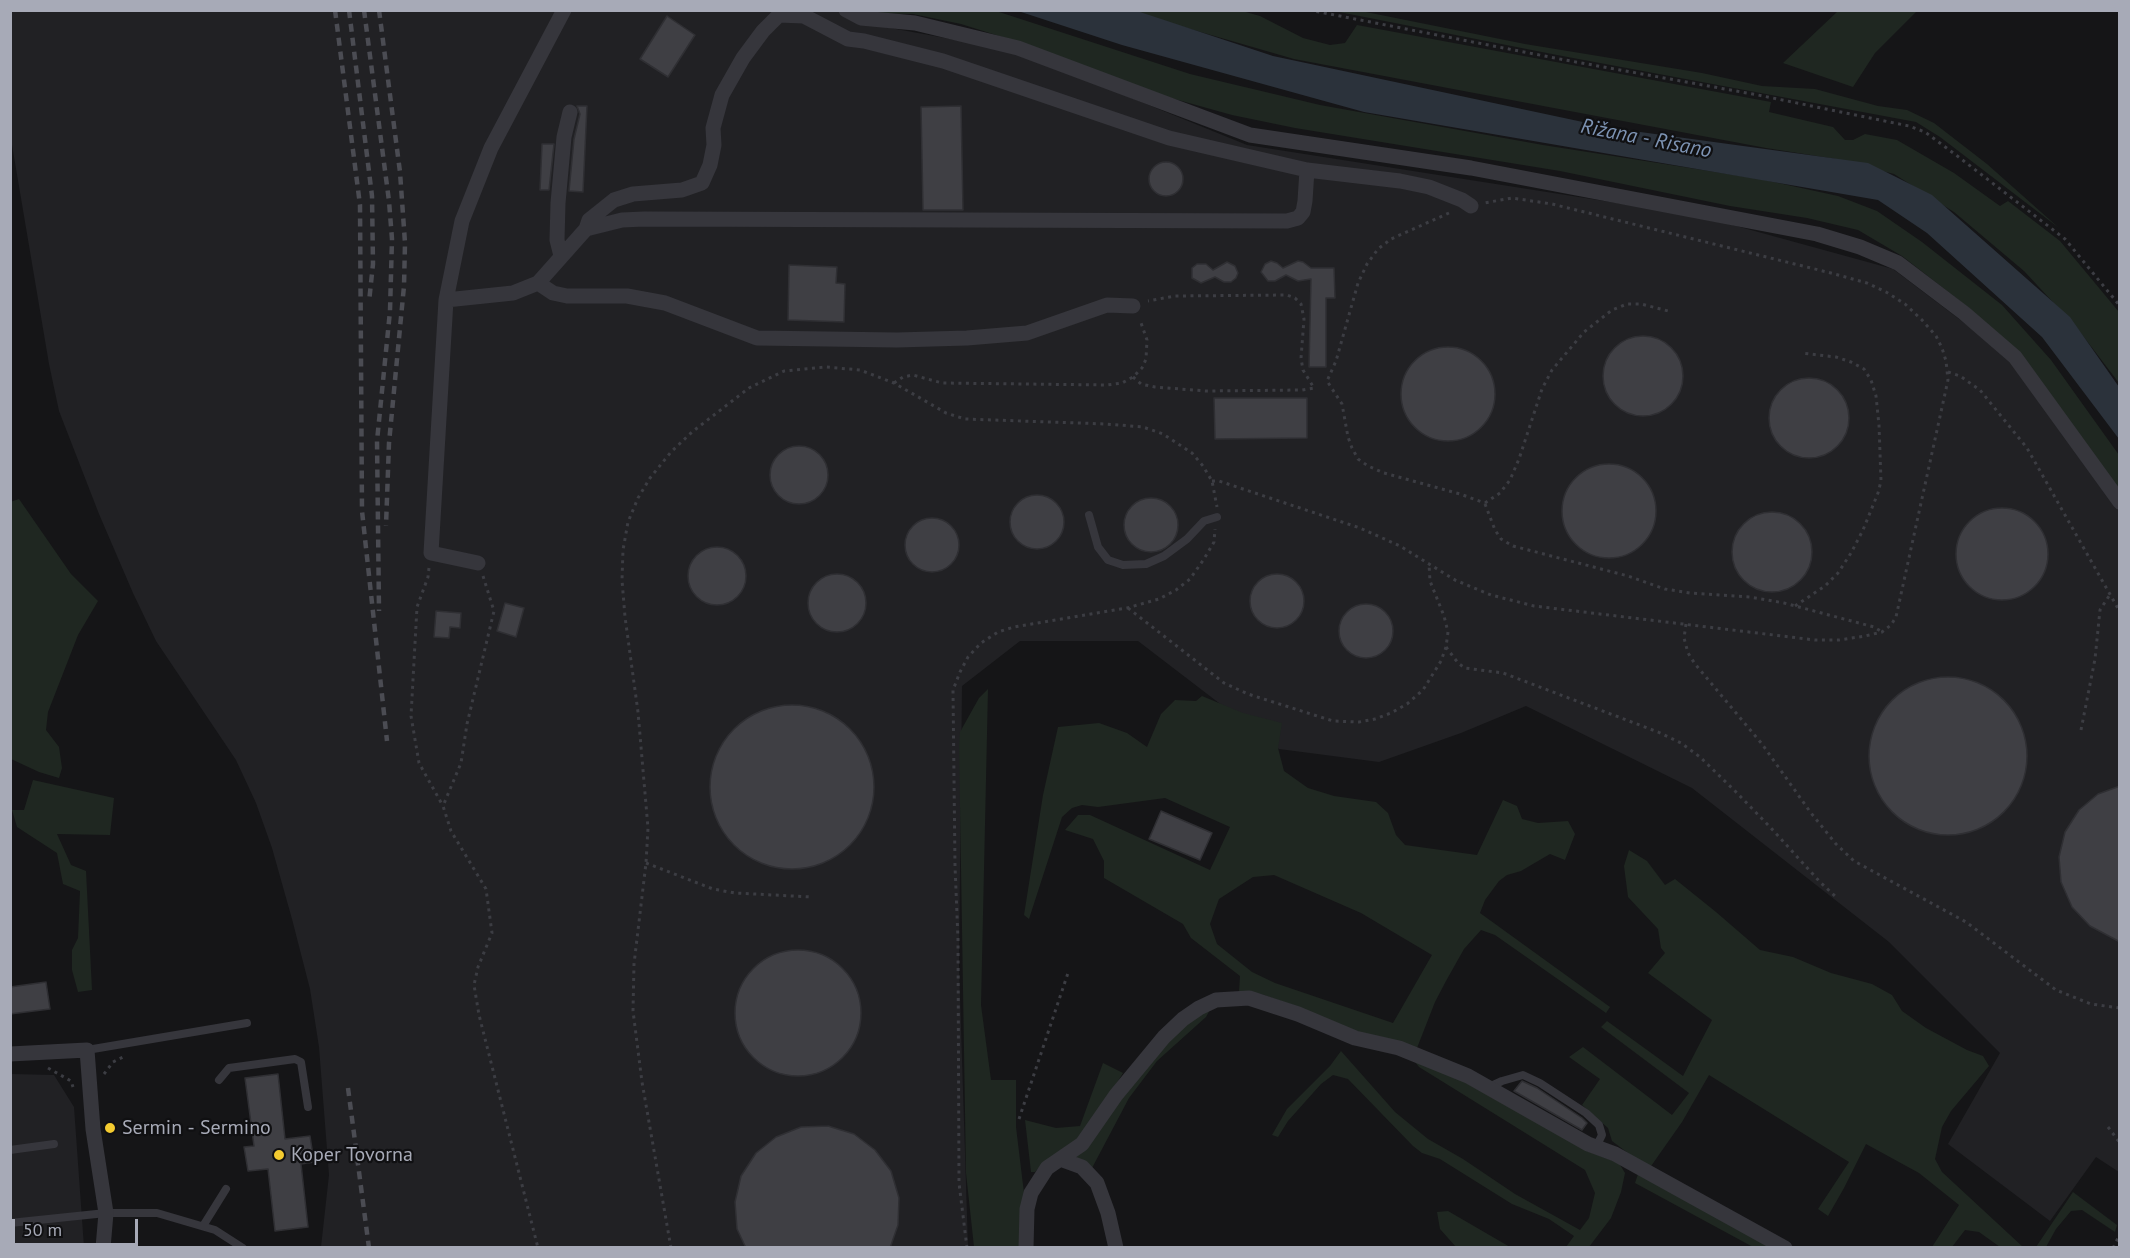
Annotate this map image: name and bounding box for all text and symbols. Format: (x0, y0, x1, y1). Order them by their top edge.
water label: Rižana - Risano (1579, 114, 1713, 164)
place label: Sermin - Sermino (122, 1116, 271, 1140)
marker: Sermin - Sermino (103, 1121, 117, 1135)
place label: Koper Tovorna (291, 1143, 413, 1167)
marker: Koper Tovorna (272, 1148, 286, 1162)
scale bar (15, 1207, 141, 1245)
text: 50 m (23, 1218, 62, 1241)

